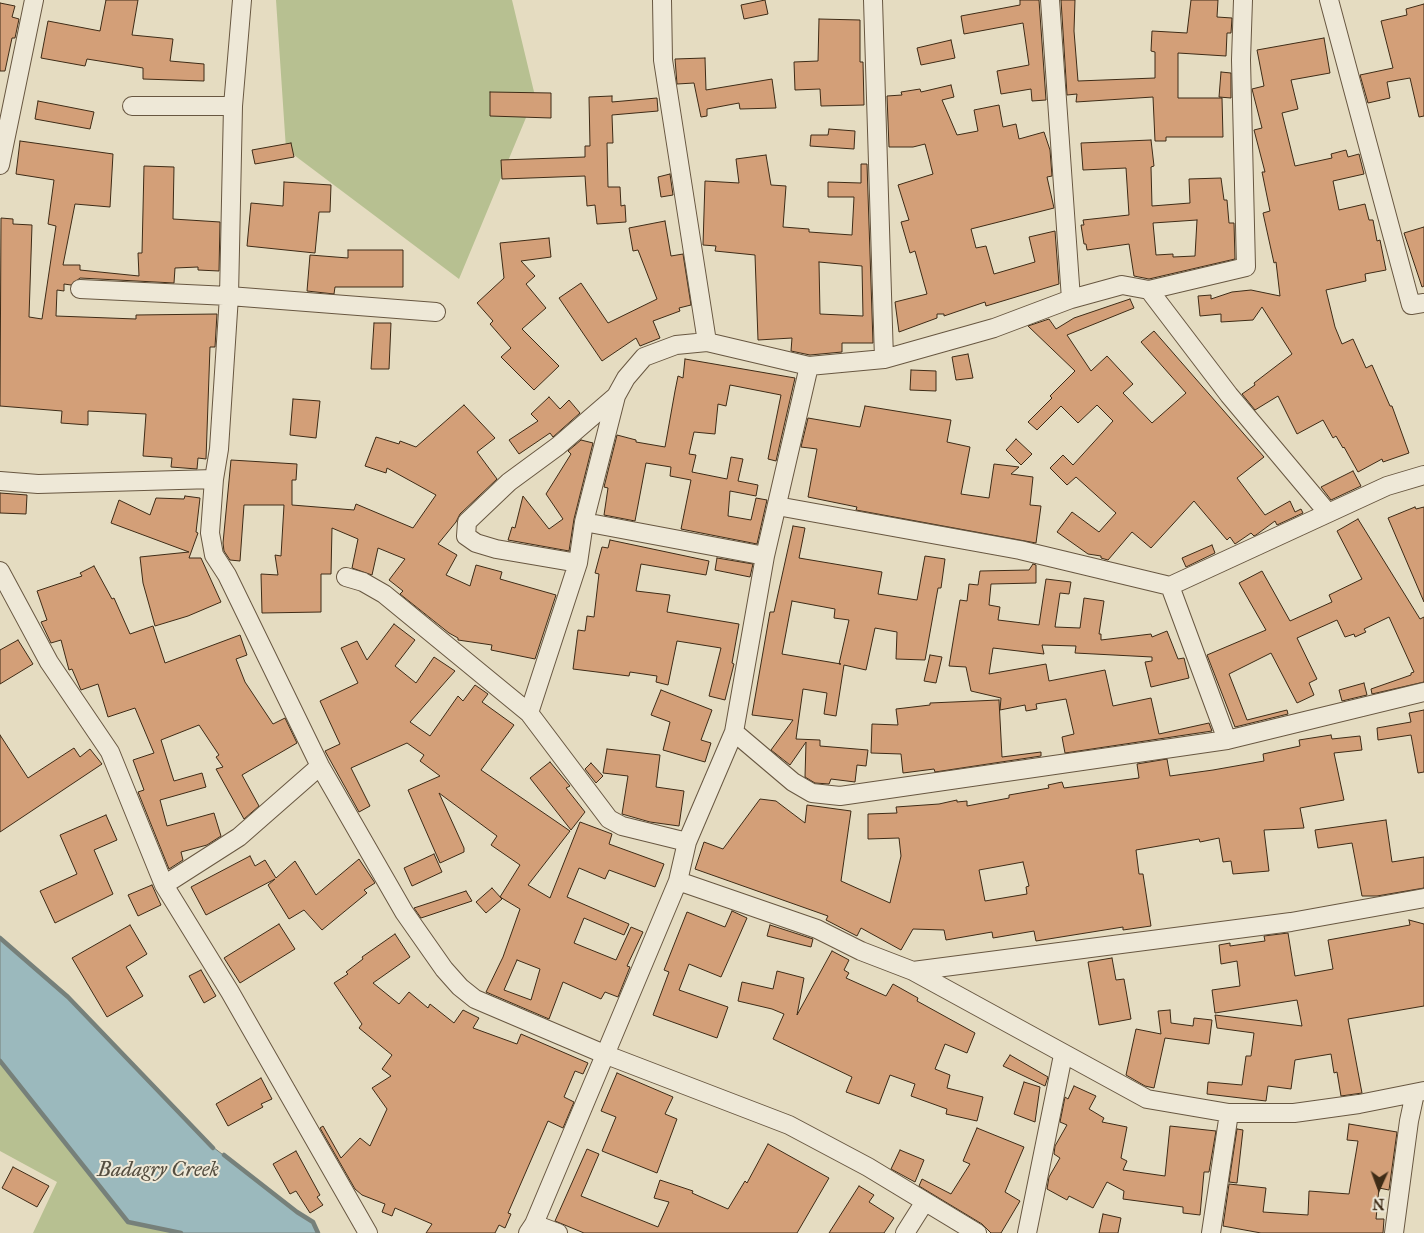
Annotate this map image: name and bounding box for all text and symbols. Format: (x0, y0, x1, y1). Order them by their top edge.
water label: Badagry Creek (97, 1158, 219, 1184)
north arrow (1354, 1163, 1404, 1213)
text: N (1372, 1195, 1385, 1212)

